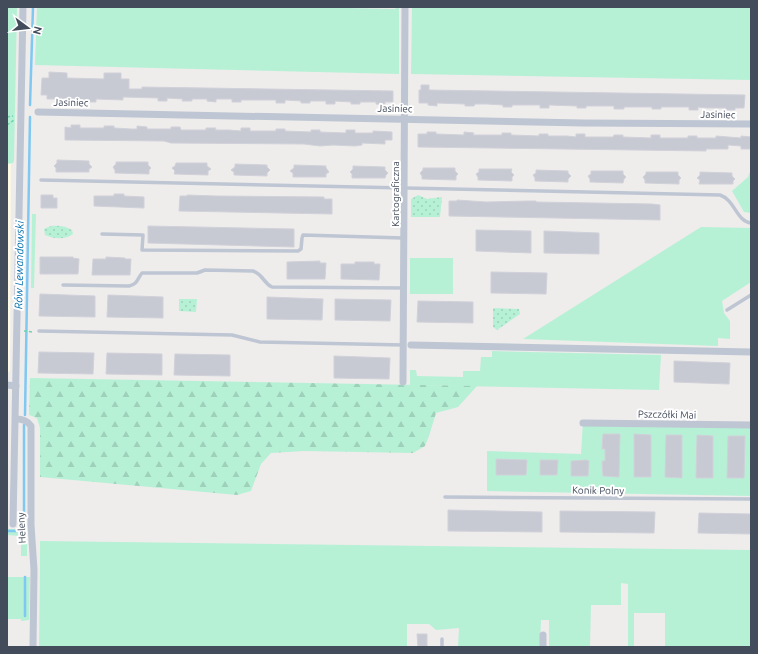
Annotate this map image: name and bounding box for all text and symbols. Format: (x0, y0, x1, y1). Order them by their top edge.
north arrow (8, 8, 48, 48)
text: N (31, 25, 45, 36)
street label: Jasiniec (53, 97, 89, 108)
street label: Jasiniec (377, 103, 413, 114)
street label: Jasiniec (700, 109, 736, 120)
street label: Kartograficzna (390, 161, 401, 227)
water label: Rów Lewandowski (12, 219, 26, 309)
street label: Pszczółki Mai (638, 408, 696, 421)
street label: Konik Polny (572, 485, 624, 496)
street label: Heleny (15, 512, 28, 544)

